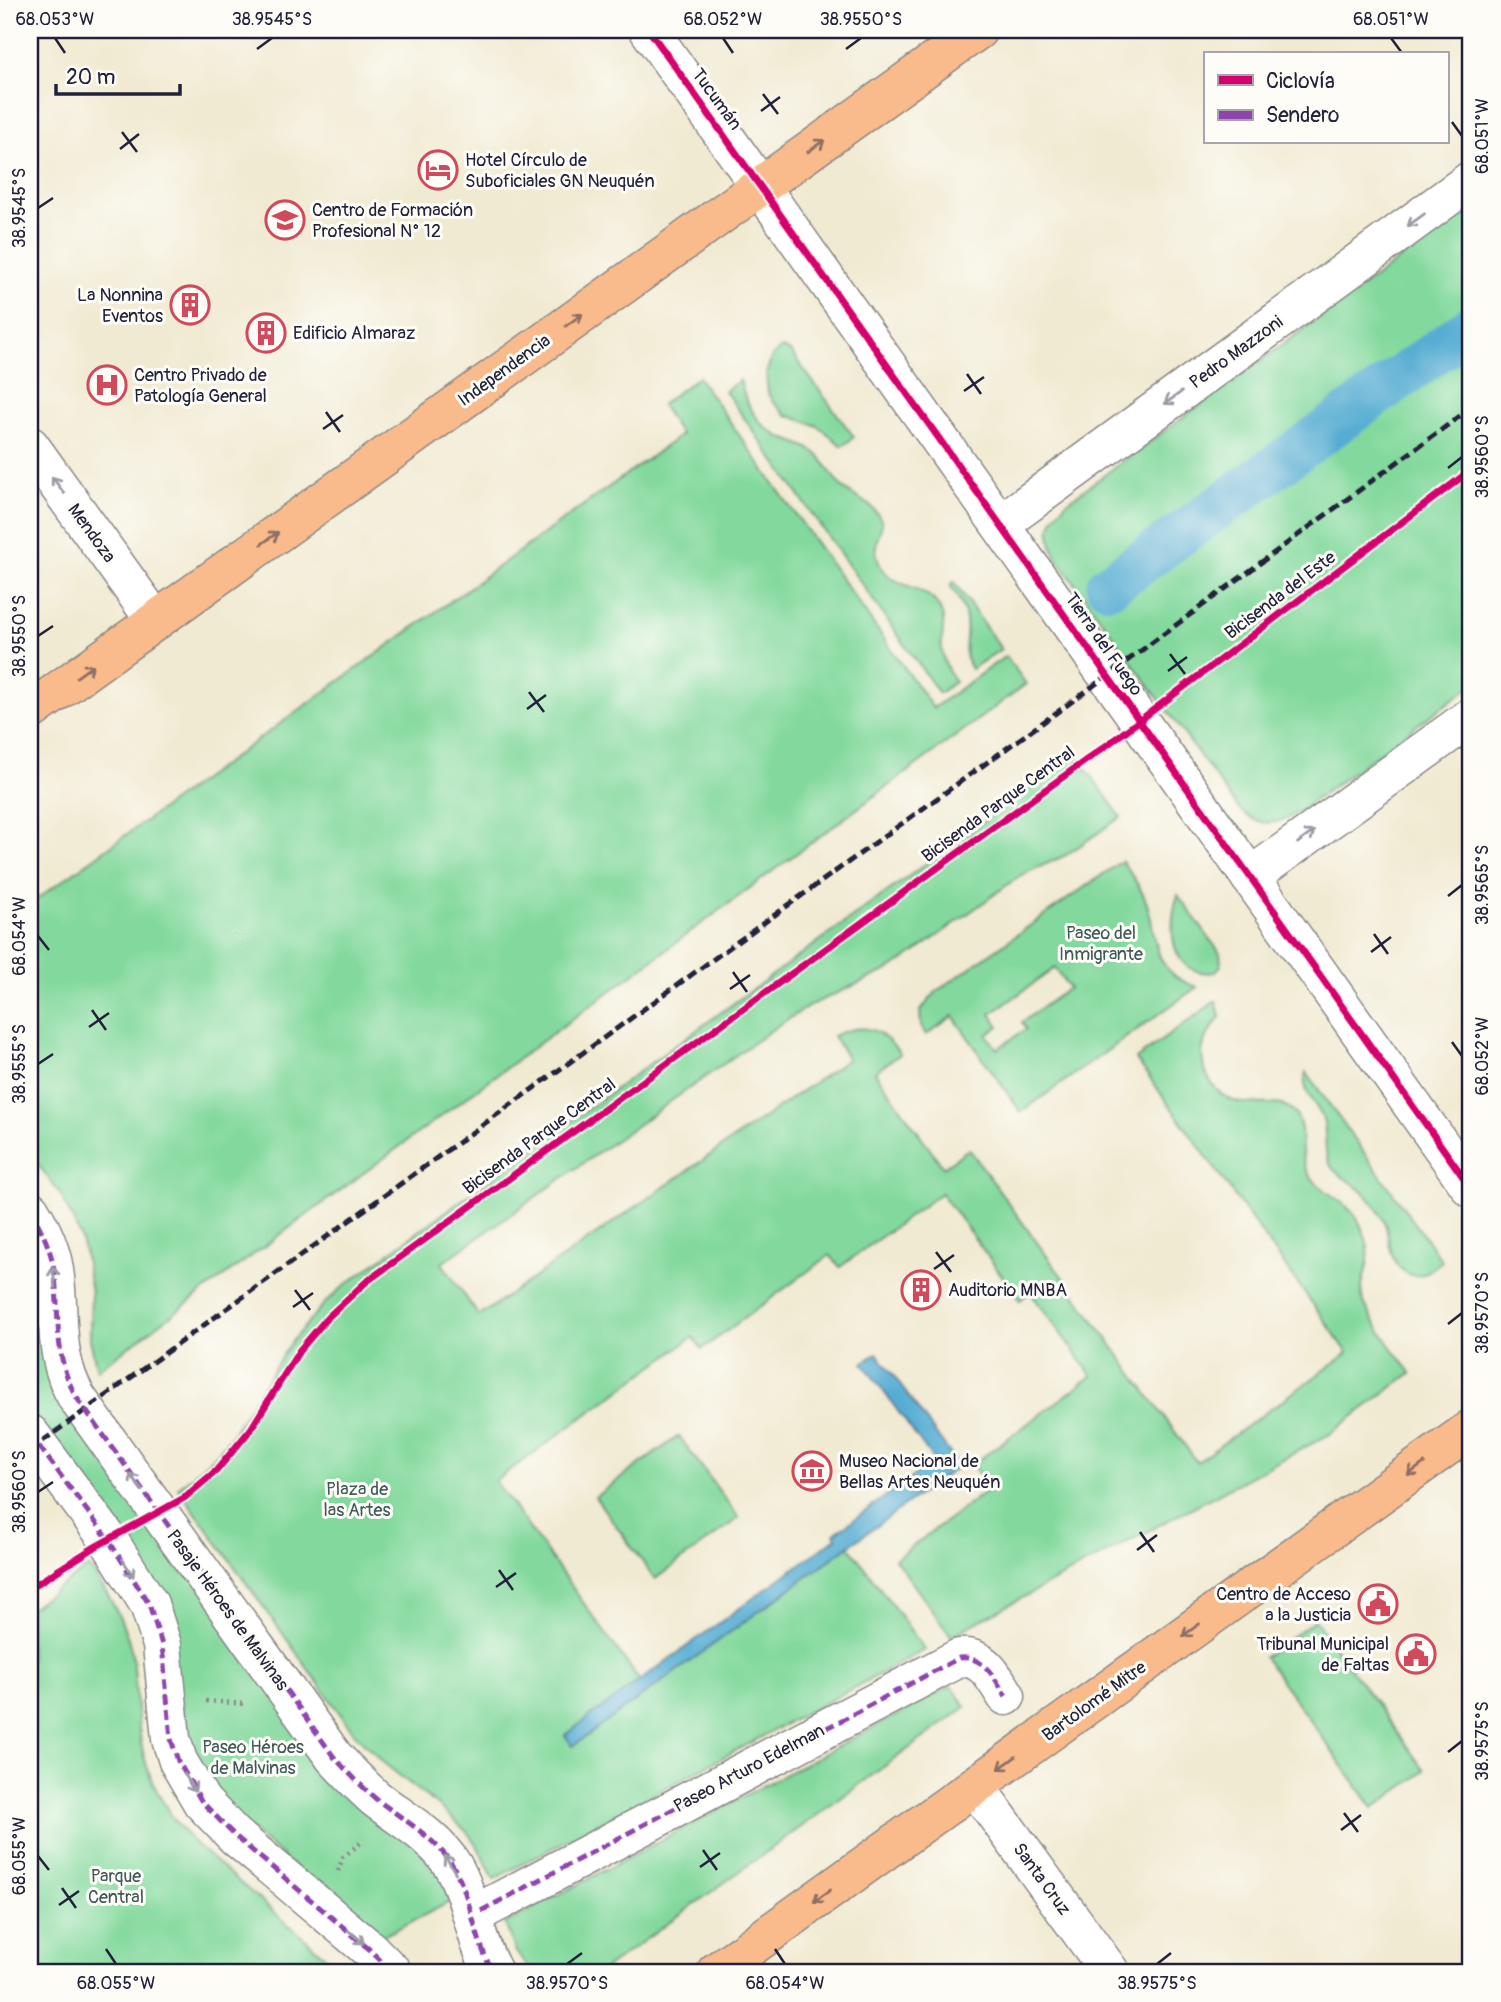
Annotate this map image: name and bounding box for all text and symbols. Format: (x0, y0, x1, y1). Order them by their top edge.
text: 68.053°W (16, 8, 94, 31)
text: 38.9545°S (232, 8, 312, 31)
text: 68.052°W (684, 8, 762, 31)
text: 38.9550°S (820, 8, 902, 31)
text: 68.051°W (1353, 8, 1429, 31)
scale bar (56, 52, 180, 96)
legend (1204, 52, 1448, 144)
text: 20 m (66, 64, 115, 91)
street label: Tucumán (686, 64, 747, 135)
text: Ciclovía (1266, 68, 1335, 95)
text: 68.051°W (1471, 98, 1494, 174)
text: Sendero (1266, 102, 1339, 129)
one-way arrow (806, 139, 825, 153)
hotel icon: Hotel Círculo de Suboficiales GN Neuquén (417, 149, 459, 191)
place label: Hotel Círculo de Suboficiales GN Neuquén (465, 149, 655, 193)
text: 38.9545°S (8, 168, 31, 248)
school or university icon: Centro de Formación Profesional N° 12 (264, 199, 306, 241)
place label: Centro de Formación Profesional N° 12 (312, 199, 473, 243)
one-way arrow (1407, 213, 1426, 227)
place label: La Nonnina Eventos (77, 284, 163, 328)
building icon: La Nonnina Eventos (169, 284, 211, 326)
street label: Pedro Mazzoni (1185, 311, 1288, 394)
building icon: Edificio Almaraz (245, 312, 287, 354)
one-way arrow (564, 313, 583, 327)
place label: Edificio Almaraz (293, 322, 415, 345)
street label: Independencia (454, 329, 555, 412)
hospital icon: Centro Privado de Patología General (86, 364, 128, 406)
place label: Centro Privado de Patología General (134, 364, 267, 408)
one-way arrow (1164, 390, 1183, 405)
text: 38.9560°S (1471, 415, 1494, 499)
one-way arrow (51, 476, 66, 495)
street label: Mendoza (62, 499, 121, 567)
one-way arrow (260, 531, 279, 545)
street label: Bicisenda del Este (1220, 546, 1341, 645)
street label: Tierra del Fuego (1060, 588, 1148, 701)
text: 38.9550°S (8, 595, 31, 677)
one-way arrow (75, 664, 94, 678)
street label: Bicisenda Parque Central (917, 741, 1079, 868)
one-way arrow (1296, 829, 1315, 844)
text: 38.9565°S (1471, 845, 1494, 925)
text: 68.054°W (8, 896, 31, 976)
park label: Paseo del Inmigrante (1059, 922, 1143, 966)
text: 68.052°W (1471, 1017, 1494, 1095)
text: 38.9555°S (8, 1024, 31, 1104)
street label: Bicisenda Parque Central (458, 1073, 620, 1200)
one-way arrow (47, 1267, 60, 1289)
building icon: Auditorio MNBA (900, 1269, 942, 1311)
text: 38.9570°S (1471, 1272, 1494, 1354)
place label: Auditorio MNBA (948, 1279, 1067, 1302)
text: 38.9560°S (8, 1450, 31, 1534)
museum icon: Museo Nacional de Bellas Artes Neuquén (791, 1450, 833, 1492)
place label: Museo Nacional de Bellas Artes Neuquén (839, 1450, 1000, 1494)
one-way arrow (1407, 1462, 1426, 1476)
one-way arrow (129, 1473, 143, 1492)
park label: Plaza de las Artes (324, 1478, 390, 1522)
street label: Pasaje Héroes de Malvinas (161, 1525, 294, 1695)
one-way arrow (121, 1558, 135, 1577)
place label: Centro de Acceso a la Justicia (1216, 1583, 1351, 1627)
public building icon: Centro de Acceso a la Justicia (1357, 1583, 1399, 1625)
one-way arrow (1182, 1623, 1201, 1637)
place label: Tribunal Municipal de Faltas (1256, 1633, 1389, 1677)
public building icon: Tribunal Municipal de Faltas (1395, 1633, 1437, 1675)
street label: Bartolomé Mitre (1038, 1656, 1151, 1747)
text: 38.9575°S (1471, 1701, 1494, 1781)
street label: Paseo Arturo Edelman (670, 1719, 829, 1818)
park label: Paseo Héroes de Malvinas (202, 1736, 304, 1780)
one-way arrow (998, 1756, 1017, 1770)
one-way arrow (183, 1773, 197, 1793)
text: 68.055°W (8, 1817, 31, 1895)
street label: Santa Cruz (1008, 1839, 1076, 1920)
one-way arrow (442, 1854, 456, 1874)
park label: Parque Central (88, 1865, 144, 1909)
one-way arrow (813, 1889, 832, 1903)
one-way arrow (346, 1929, 364, 1945)
text: 68.055°W (77, 1972, 155, 1995)
text: 38.9570°S (526, 1972, 608, 1995)
text: 68.054°W (745, 1972, 825, 1995)
text: 38.9575°S (1117, 1972, 1197, 1995)

